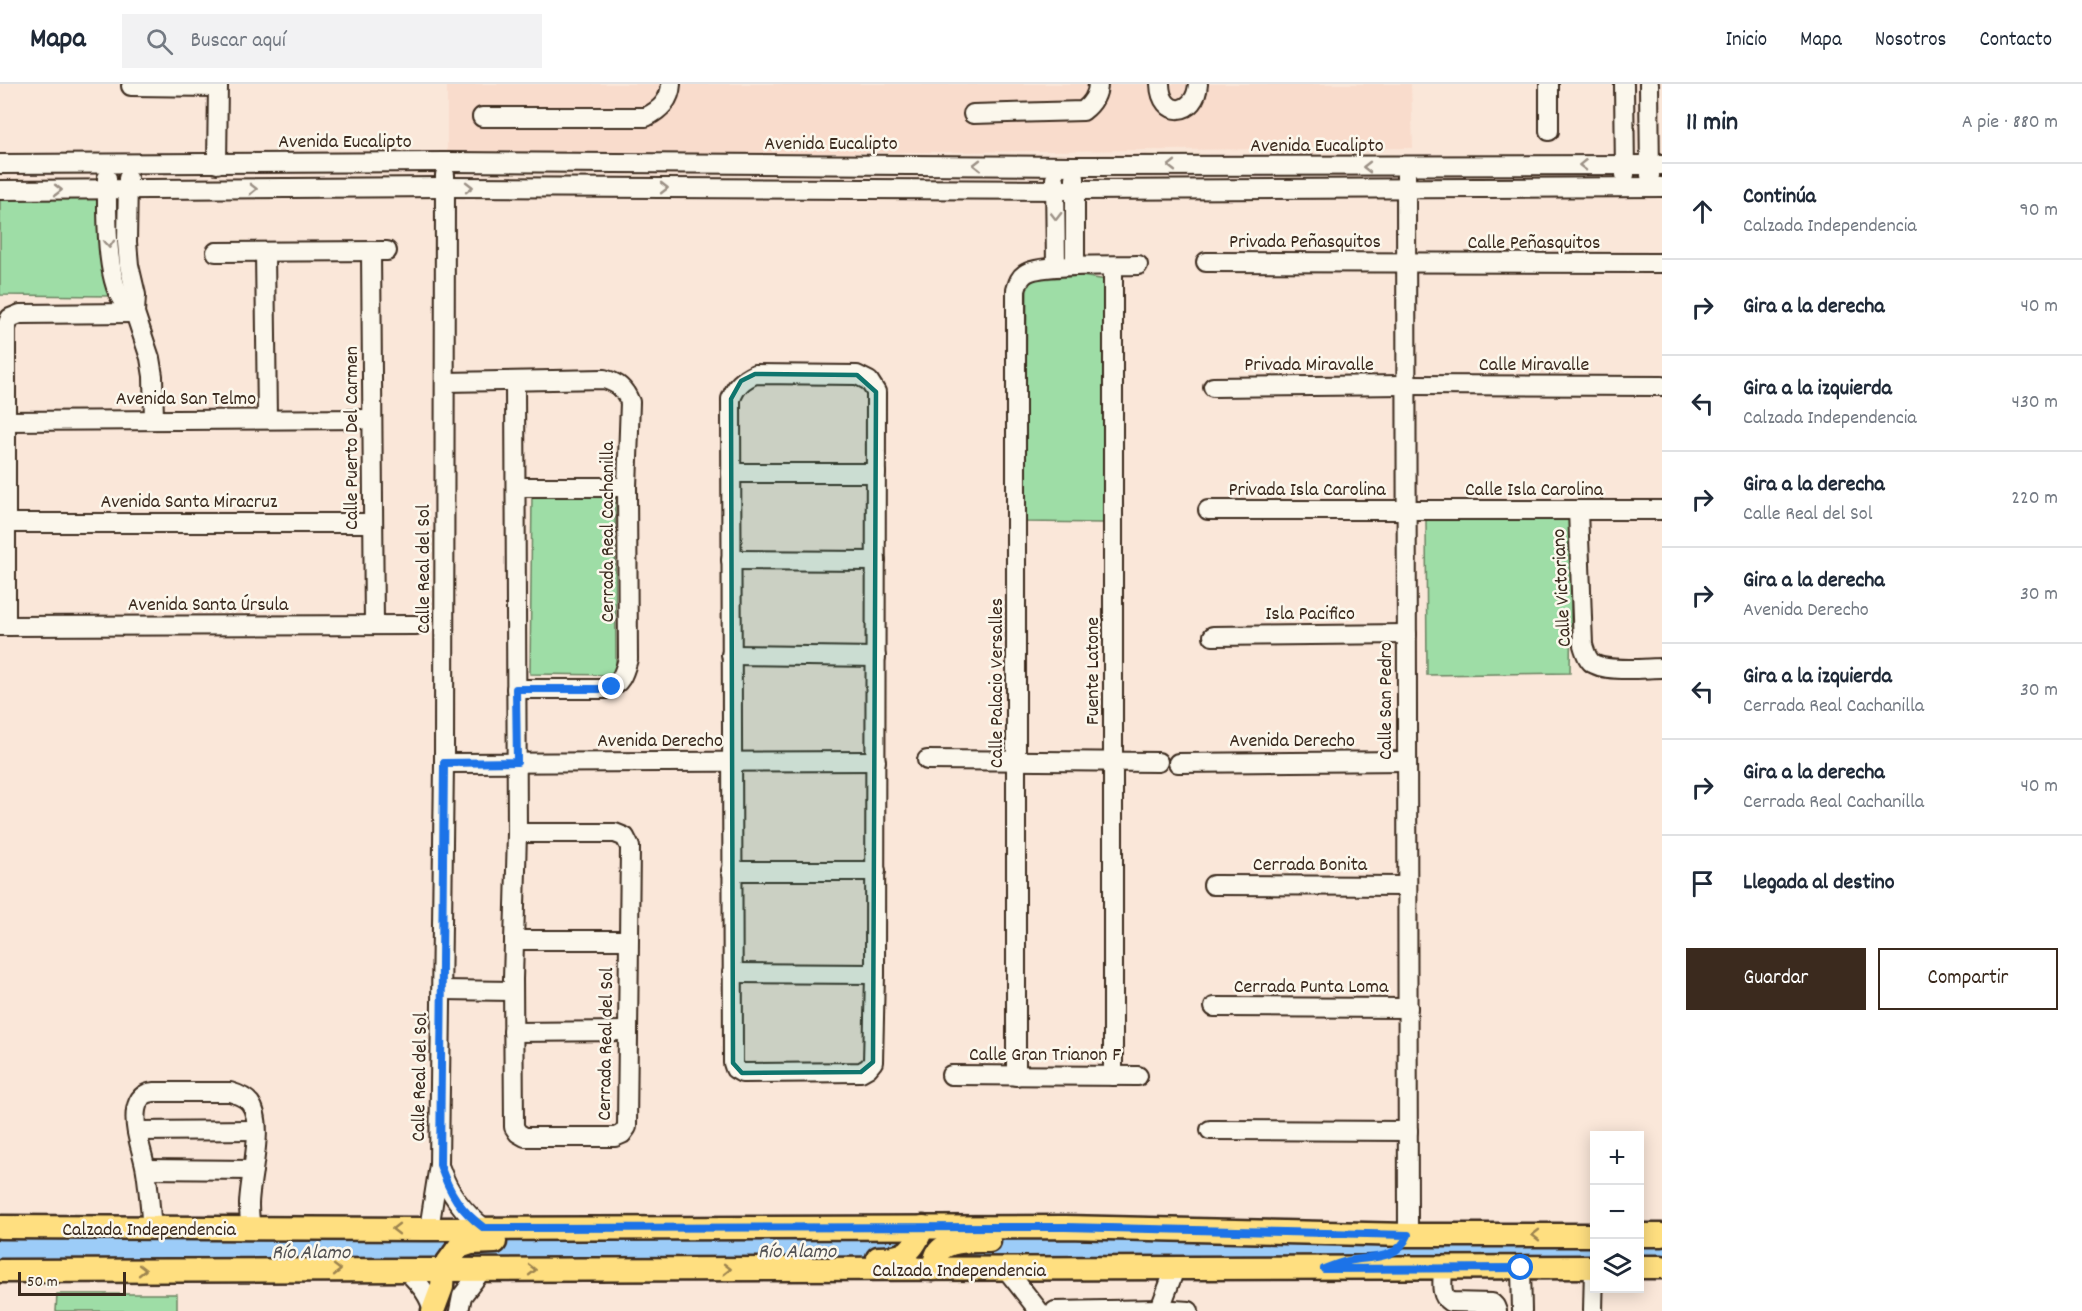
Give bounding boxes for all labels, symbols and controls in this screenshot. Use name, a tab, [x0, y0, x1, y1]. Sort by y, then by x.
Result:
search box	[122, 14, 542, 68]
text: Mapa	[30, 21, 86, 61]
icon: search	[143, 25, 176, 58]
text: Buscar aquí	[191, 26, 286, 57]
text: Inicio	[1725, 26, 1767, 56]
text: Mapa	[1800, 26, 1842, 56]
text: Nosotros	[1875, 26, 1946, 56]
text: Contacto	[1979, 26, 2052, 56]
text: 11 min	[1686, 105, 1738, 142]
text: A pie · 880 m	[1962, 109, 2058, 137]
street label: Avenida Eucalipto	[278, 129, 412, 157]
street label: Avenida Eucalipto	[764, 131, 898, 159]
street label: Avenida Eucalipto	[1250, 133, 1384, 161]
one-way arrow	[972, 159, 981, 171]
one-way arrow	[1578, 159, 1587, 171]
one-way arrow	[1167, 160, 1176, 172]
one-way arrow	[1362, 161, 1371, 173]
one-way arrow	[465, 181, 474, 193]
one-way arrow	[660, 182, 669, 194]
text: Continúa	[1743, 182, 1816, 213]
one-way arrow	[249, 183, 258, 195]
one-way arrow	[54, 184, 63, 196]
icon: ahead	[1686, 195, 1719, 228]
text: 90 m	[2020, 197, 2058, 225]
one-way arrow	[1050, 212, 1062, 221]
text: Calzada Independencia	[1743, 213, 1917, 241]
street label: Privada Peñasquitos	[1229, 229, 1381, 257]
street label: Calle Peñasquitos	[1468, 230, 1600, 258]
one-way arrow	[102, 239, 115, 248]
icon: right	[1686, 291, 1719, 324]
text: Gira a la derecha	[1743, 292, 1885, 323]
text: 40 m	[2020, 293, 2058, 321]
street label: Calle Puerto Del Carmen	[339, 346, 367, 530]
street label: Privada Miravalle	[1244, 352, 1374, 380]
street label: Calle Miravalle	[1479, 352, 1589, 380]
text: Gira a la izquierda	[1743, 374, 1892, 405]
street label: Avenida San Telmo	[116, 386, 256, 414]
icon: left	[1686, 387, 1719, 420]
text: 430 m	[2012, 389, 2058, 417]
text: Calzada Independencia	[1743, 405, 1917, 433]
street label: Cerrada Real Cachanilla	[595, 441, 623, 623]
text: Gira a la derecha	[1743, 470, 1885, 501]
street label: Privada Isla Carolina	[1228, 477, 1386, 505]
street label: Calle Isla Carolina	[1465, 477, 1604, 505]
icon: right	[1686, 483, 1719, 516]
text: 220 m	[2011, 485, 2058, 513]
street label: Avenida Santa Miracruz	[101, 489, 278, 517]
text: Calle Real del Sol	[1743, 501, 1872, 529]
street label: Calle Real del Sol	[411, 504, 439, 634]
street label: Calle Victoriano	[1546, 528, 1580, 648]
text: Gira a la derecha	[1743, 566, 1885, 597]
icon: right	[1686, 579, 1719, 612]
text: 30 m	[2020, 581, 2058, 609]
street label: Avenida Santa Úrsula	[128, 592, 289, 620]
text: Avenida Derecho	[1743, 597, 1869, 625]
street label: Calle Palacio Versalles	[984, 598, 1012, 768]
street label: Isla Pacifico	[1265, 601, 1355, 629]
street label: Fuente Latone	[1080, 617, 1108, 725]
street label: Calle San Pedro	[1373, 642, 1401, 760]
text: Gira a la izquierda	[1743, 662, 1892, 693]
route end	[598, 673, 624, 699]
icon: left	[1686, 675, 1719, 708]
text: 30 m	[2020, 677, 2058, 705]
text: Cerrada Real Cachanilla	[1743, 693, 1924, 721]
street label: Avenida Derecho	[597, 728, 723, 756]
street label: Avenida Derecho	[1229, 728, 1355, 756]
text: Gira a la derecha	[1743, 758, 1885, 789]
icon: right	[1686, 771, 1719, 804]
text: 40 m	[2020, 773, 2058, 801]
text: Cerrada Real Cachanilla	[1743, 789, 1924, 817]
street label: Cerrada Bonita	[1253, 852, 1368, 880]
icon: arrive	[1686, 867, 1719, 900]
text: Llegada al destino	[1743, 868, 1895, 899]
button: Guardar	[1686, 948, 1866, 1010]
button: Compartir	[1878, 948, 2058, 1010]
street label: Cerrada Real del Sol	[592, 967, 622, 1121]
street label: Cerrada Punta Loma	[1234, 974, 1389, 1002]
street label: Calle Real del Sol	[406, 1012, 436, 1142]
street label: Calle Gran Trianon F	[969, 1042, 1121, 1070]
map controls	[1590, 1131, 1644, 1293]
button: +	[1590, 1131, 1644, 1185]
button: −	[1590, 1185, 1644, 1239]
street label: Calzada Independencia	[62, 1217, 236, 1245]
one-way arrow	[392, 1223, 401, 1235]
one-way arrow	[1532, 1229, 1541, 1241]
water label: Río Alamo	[758, 1238, 838, 1268]
water label: Río Alamo	[272, 1239, 352, 1269]
button: layers	[1590, 1239, 1644, 1293]
route start	[1507, 1254, 1533, 1280]
street label: Calzada Independencia	[872, 1258, 1046, 1286]
one-way arrow	[723, 1263, 732, 1275]
one-way arrow	[138, 1264, 147, 1276]
one-way arrow	[333, 1264, 342, 1276]
one-way arrow	[528, 1264, 537, 1276]
scale bar	[18, 1269, 126, 1296]
text: 50 m	[27, 1271, 58, 1294]

